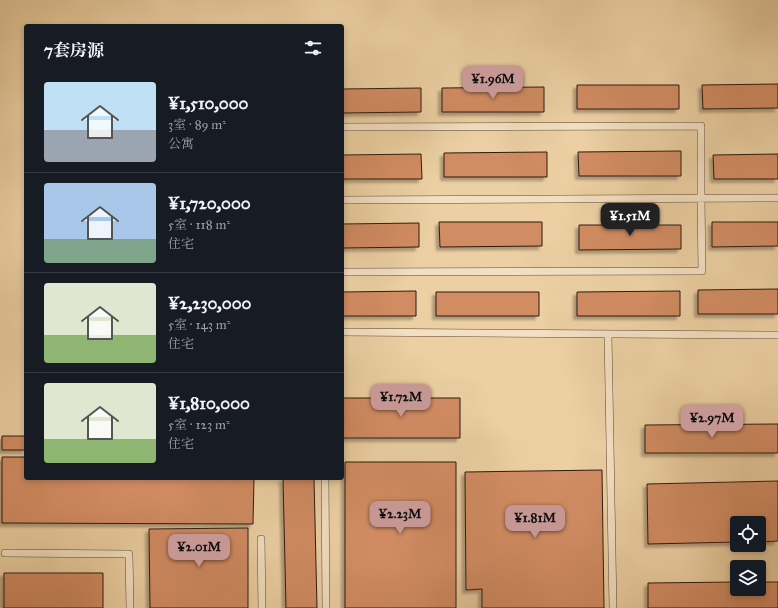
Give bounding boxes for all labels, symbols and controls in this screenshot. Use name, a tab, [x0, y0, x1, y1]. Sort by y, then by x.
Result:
icon: filters	[302, 37, 324, 59]
text: 7套房源	[44, 40, 104, 61]
pin: ¥1.96M	[460, 66, 526, 100]
text: ¥1.96M	[471, 71, 515, 87]
text: ¥1,510,000	[168, 93, 249, 114]
icon: home	[76, 98, 124, 146]
text: 3室 · 89 m²	[168, 117, 226, 133]
text: 公寓	[168, 136, 194, 152]
text: ¥1,720,000	[168, 193, 251, 214]
icon: home	[76, 199, 124, 247]
pin: ¥1.51M	[597, 203, 663, 237]
text: ¥1.51M	[610, 208, 650, 224]
text: 5室 · 118 m²	[168, 217, 230, 233]
text: 住宅	[168, 236, 194, 252]
text: ¥2,230,000	[168, 293, 251, 314]
icon: home	[76, 299, 124, 347]
text: 5室 · 143 m²	[168, 317, 231, 333]
text: 住宅	[168, 336, 194, 352]
pin: ¥1.72M	[368, 384, 434, 418]
text: ¥1.72M	[380, 389, 422, 405]
text: ¥1,810,000	[168, 393, 250, 414]
icon: home	[76, 399, 124, 447]
pin: ¥2.97M	[679, 405, 745, 439]
text: ¥2.97M	[689, 410, 735, 426]
text: 5室 · 123 m²	[168, 417, 230, 433]
text: 住宅	[168, 436, 194, 452]
pin: ¥2.23M	[367, 501, 433, 535]
pin: ¥1.81M	[502, 505, 568, 539]
text: ¥2.23M	[379, 506, 421, 522]
text: ¥1.81M	[514, 510, 556, 526]
map controls	[730, 516, 766, 596]
button: locate	[730, 516, 766, 552]
pin: ¥2.01M	[166, 534, 232, 568]
text: ¥2.01M	[177, 539, 221, 555]
button: layers	[730, 560, 766, 596]

